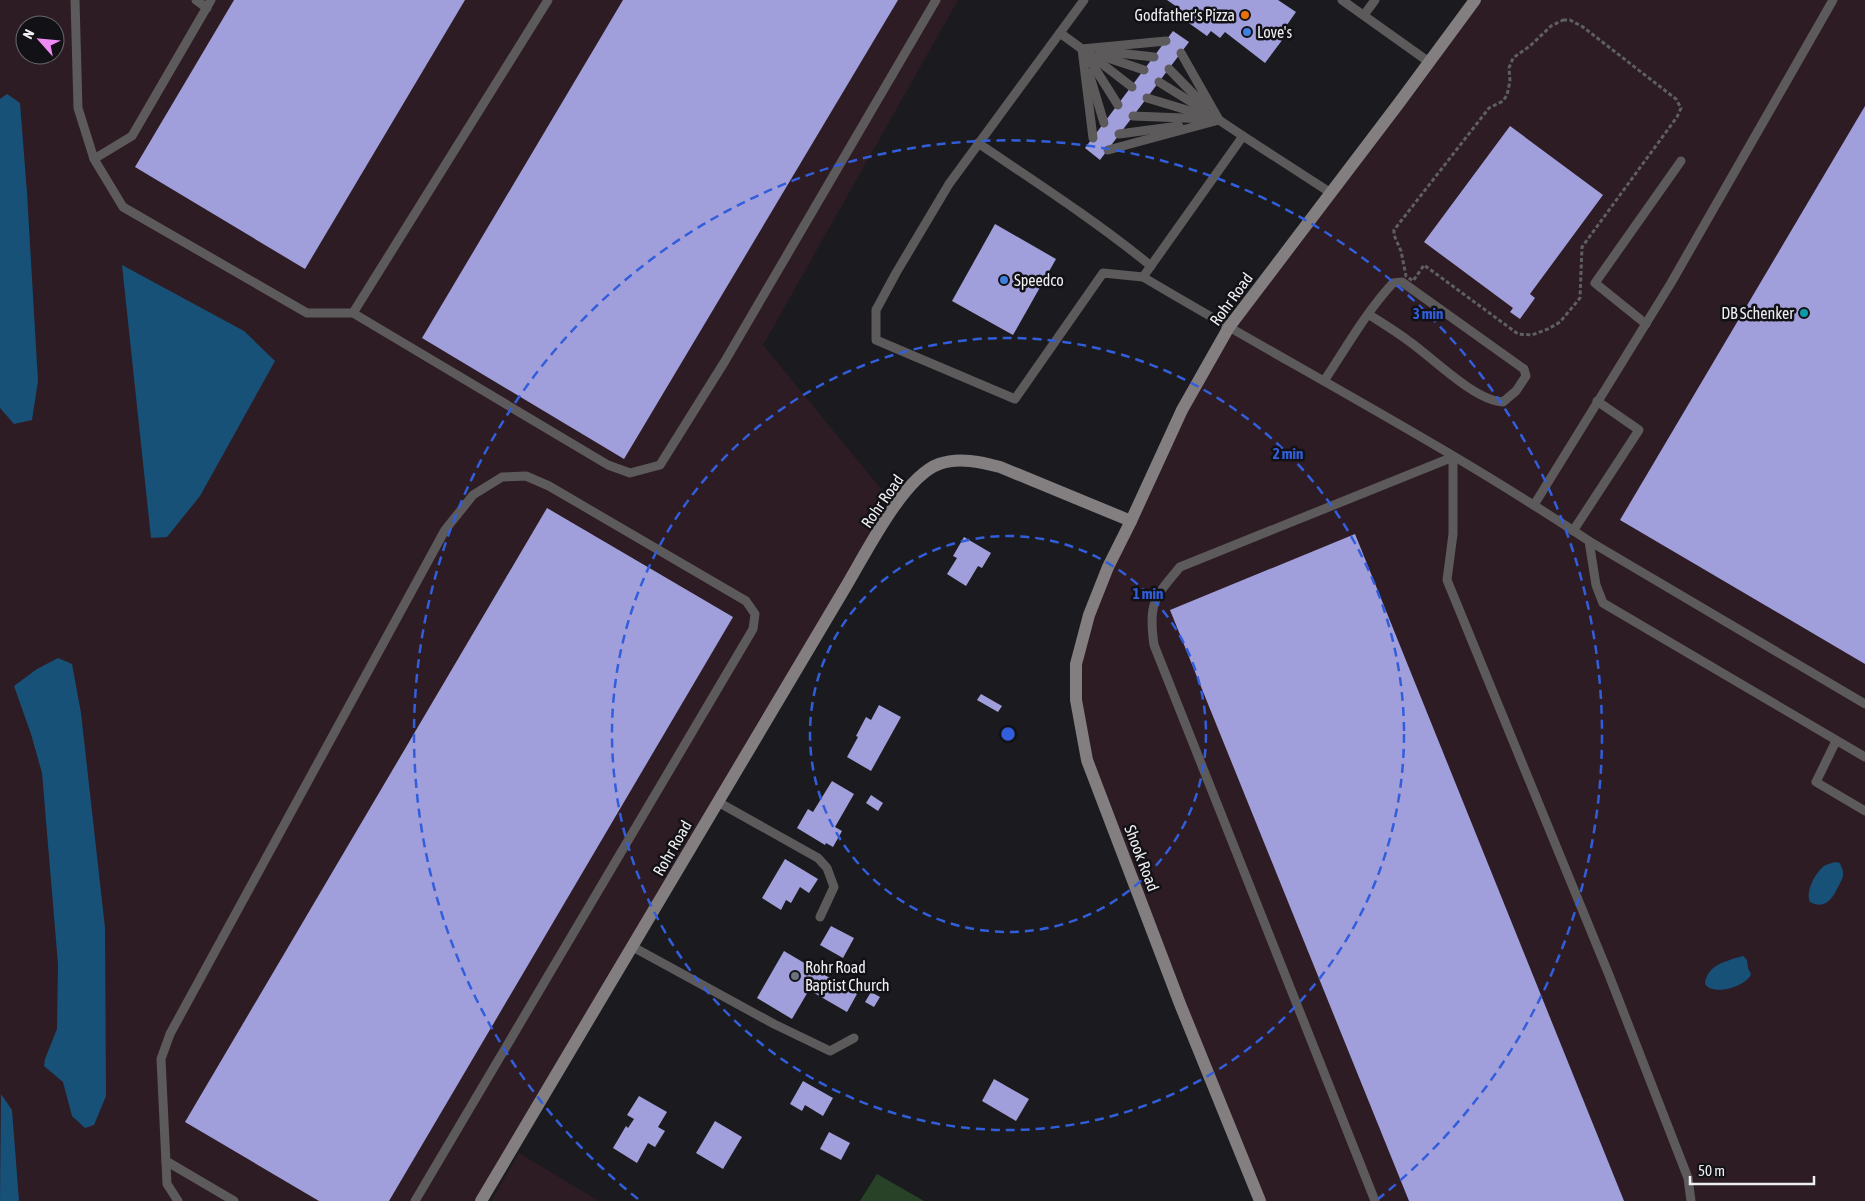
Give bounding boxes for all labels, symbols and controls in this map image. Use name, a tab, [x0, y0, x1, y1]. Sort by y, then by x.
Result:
place label: Godfather's Pizza	[1135, 6, 1235, 24]
marker: Godfather's Pizza	[1239, 9, 1251, 21]
north arrow	[15, 15, 65, 65]
place label: Love's	[1257, 23, 1292, 41]
marker: Love's	[1241, 26, 1253, 38]
text: N	[19, 27, 37, 41]
street label: Rohr Road	[1206, 269, 1256, 329]
place label: Speedco	[1014, 271, 1064, 290]
marker: Speedco	[998, 274, 1010, 286]
place label: DB Schenker	[1721, 304, 1794, 322]
text: 3 min	[1413, 305, 1443, 322]
marker: DB Schenker	[1798, 307, 1810, 319]
text: 2 min	[1273, 445, 1303, 462]
street label: Rohr Road	[857, 471, 907, 531]
text: 1 min	[1133, 585, 1163, 602]
centre of rings	[999, 725, 1017, 743]
street label: Rohr Road	[649, 817, 695, 879]
street label: Shook Road	[1121, 822, 1163, 894]
place label: Rohr Road Baptist Church	[805, 958, 889, 995]
marker: Rohr Road Baptist Church	[789, 970, 801, 982]
scale bar	[1690, 1154, 1814, 1186]
text: 50 m	[1698, 1162, 1725, 1179]

